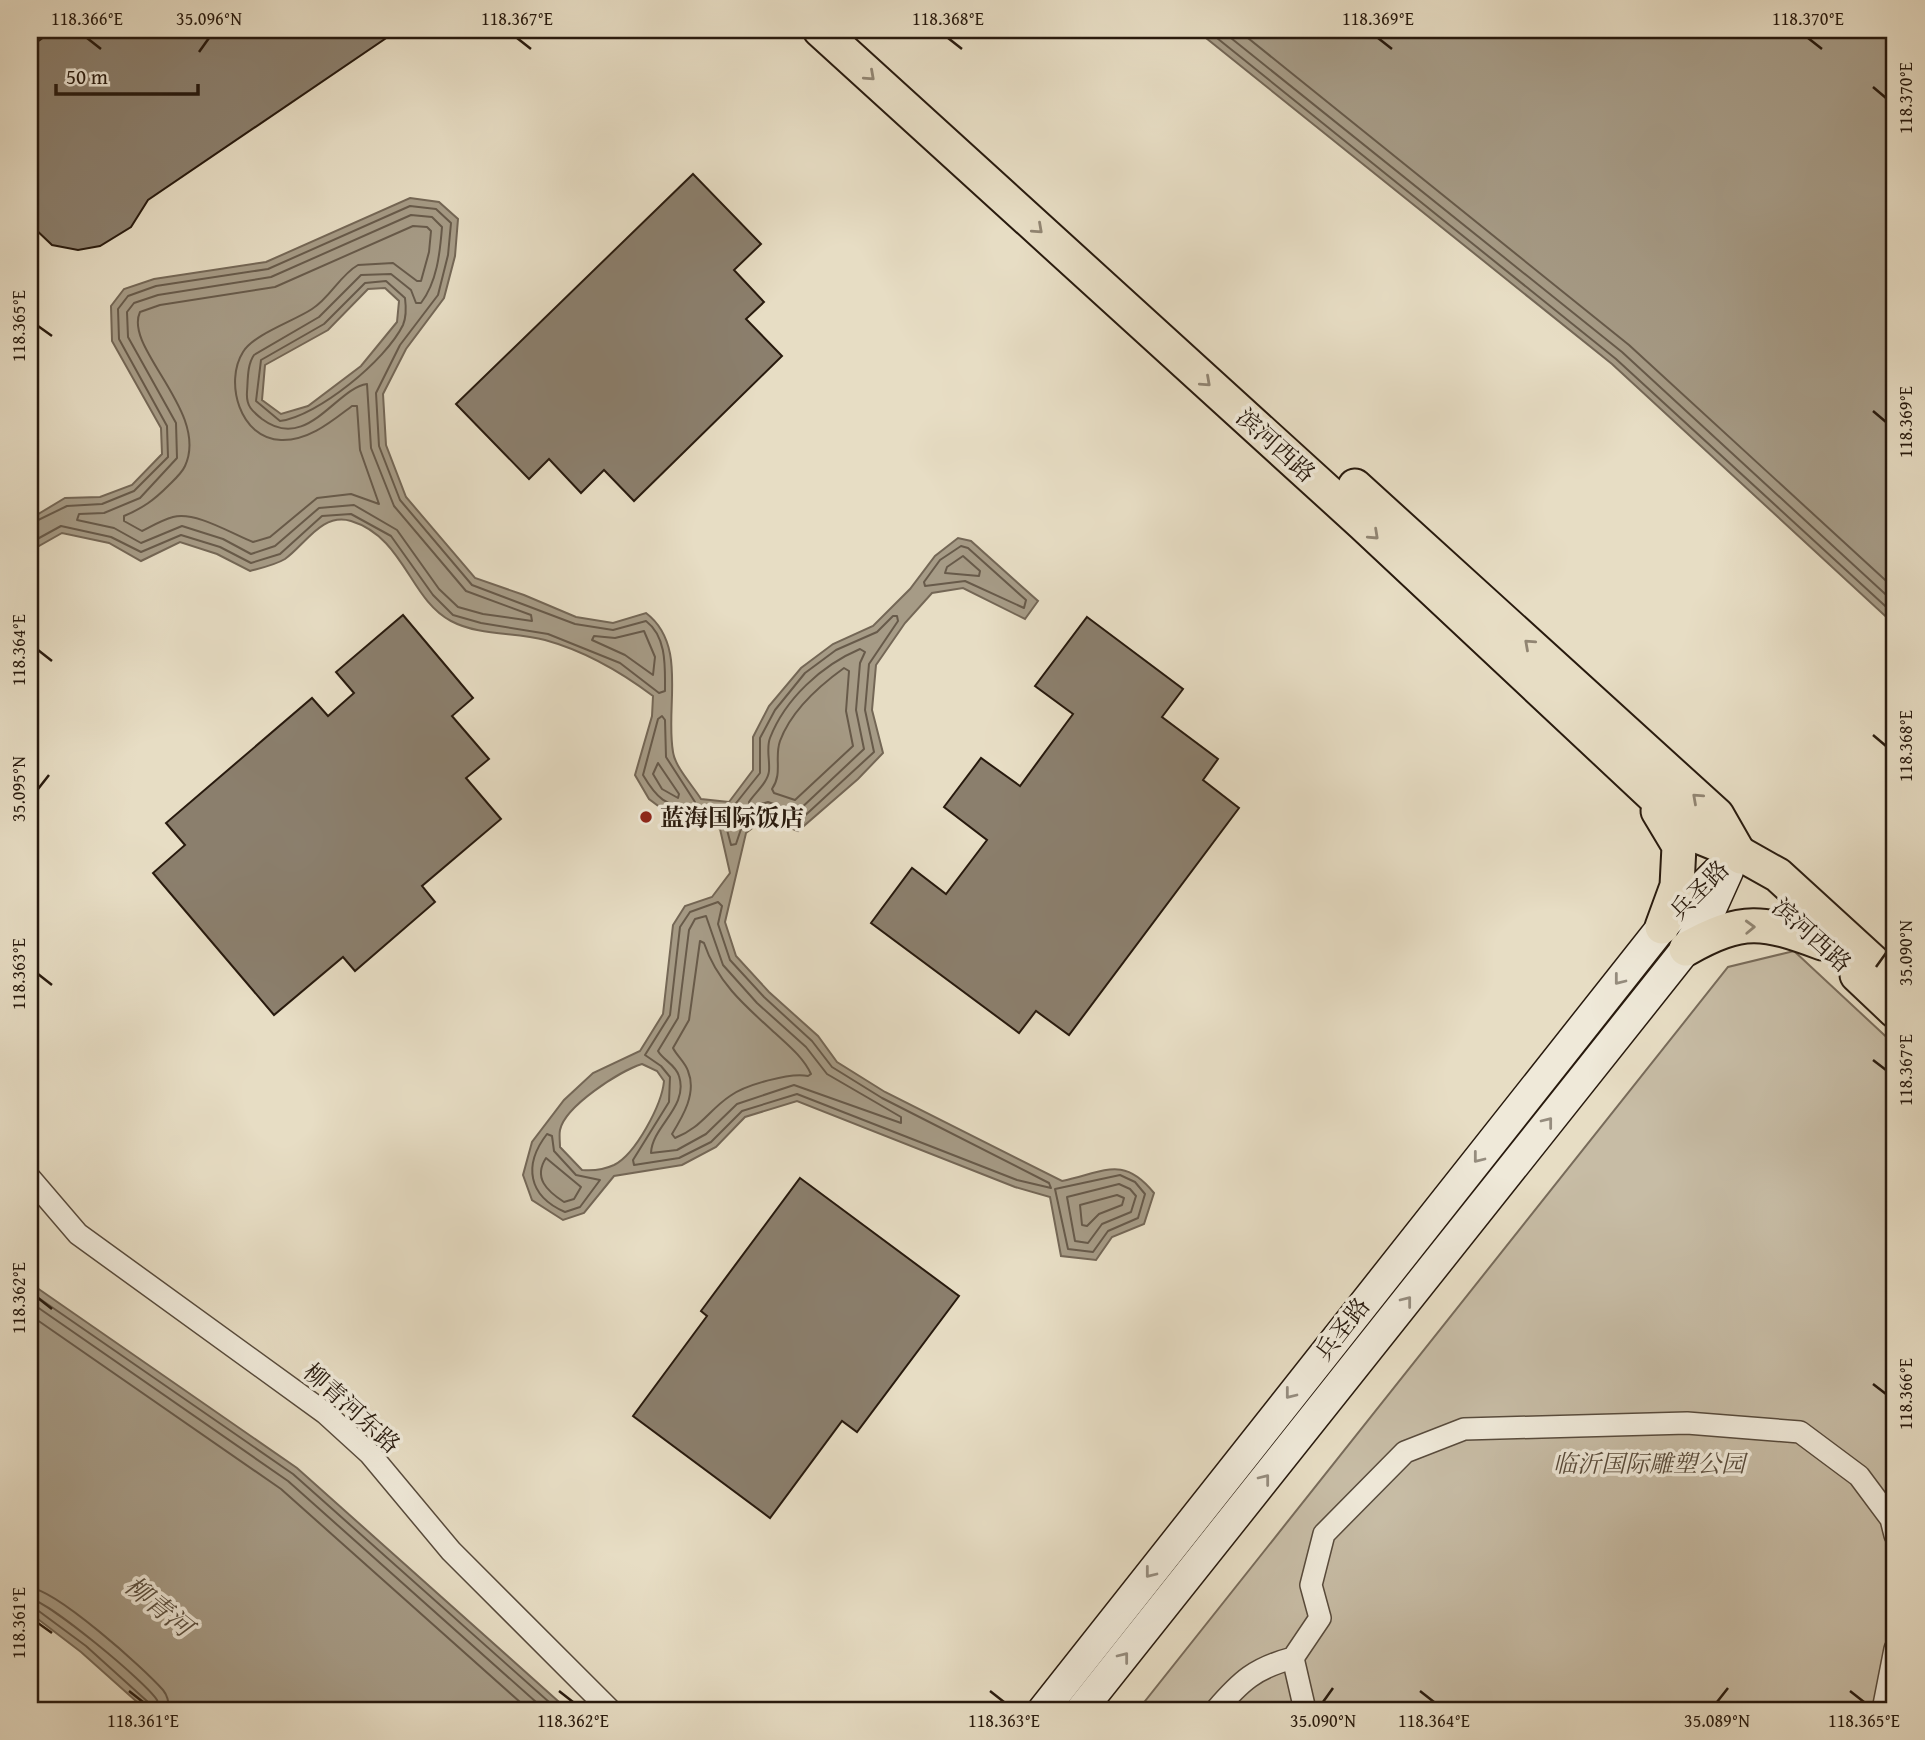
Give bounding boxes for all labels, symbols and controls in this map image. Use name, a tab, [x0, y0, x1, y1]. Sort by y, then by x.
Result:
text: 118.366°E	[51, 5, 123, 32]
text: 35.096°N	[176, 5, 242, 32]
text: 118.367°E	[481, 5, 553, 32]
text: 118.368°E	[912, 5, 984, 32]
text: 118.369°E	[1342, 5, 1414, 32]
text: 118.370°E	[1772, 5, 1844, 32]
scale bar	[56, 52, 198, 96]
text: 50 m	[66, 61, 108, 92]
text: 118.370°E	[1892, 62, 1919, 134]
one-way arrow	[862, 67, 875, 80]
one-way arrow	[1030, 221, 1043, 233]
text: 118.365°E	[5, 290, 32, 362]
one-way arrow	[1198, 374, 1211, 386]
text: 118.369°E	[1892, 386, 1919, 458]
street label: 滨河西路	[1229, 400, 1323, 490]
one-way arrow	[1366, 527, 1379, 540]
text: 118.364°E	[5, 614, 32, 686]
one-way arrow	[1524, 640, 1537, 653]
text: 118.368°E	[1892, 710, 1919, 782]
text: 35.095°N	[5, 756, 32, 822]
one-way arrow	[1692, 793, 1705, 806]
place label: 蓝海国际饭店	[660, 800, 804, 835]
marker: 蓝海国际饭店	[638, 809, 654, 825]
street label: 兵圣路	[1661, 852, 1737, 928]
street label: 滨河西路	[1765, 890, 1859, 980]
one-way arrow	[1744, 919, 1755, 934]
text: 35.090°N	[1892, 920, 1919, 986]
text: 118.363°E	[5, 938, 32, 1010]
one-way arrow	[1615, 973, 1628, 985]
text: 118.367°E	[1892, 1034, 1919, 1106]
one-way arrow	[1540, 1118, 1553, 1130]
one-way arrow	[1473, 1151, 1486, 1163]
text: 118.362°E	[5, 1262, 32, 1334]
street label: 兵圣路	[1306, 1290, 1378, 1368]
one-way arrow	[1399, 1296, 1411, 1309]
street label: 柳青河东路	[296, 1355, 408, 1461]
text: 118.366°E	[1892, 1358, 1919, 1430]
one-way arrow	[1286, 1386, 1299, 1399]
park label: 临沂国际雕塑公园	[1553, 1446, 1749, 1481]
one-way arrow	[1257, 1474, 1270, 1486]
one-way arrow	[1146, 1565, 1159, 1578]
water label: 柳青河	[116, 1566, 205, 1648]
text: 118.361°E	[5, 1587, 32, 1659]
one-way arrow	[1116, 1652, 1128, 1665]
text: 118.361°E	[107, 1707, 179, 1734]
text: 118.362°E	[537, 1707, 609, 1734]
text: 118.363°E	[968, 1707, 1040, 1734]
text: 35.090°N	[1290, 1707, 1356, 1734]
text: 118.364°E	[1398, 1707, 1470, 1734]
text: 35.089°N	[1684, 1707, 1750, 1734]
text: 118.365°E	[1828, 1707, 1900, 1734]

